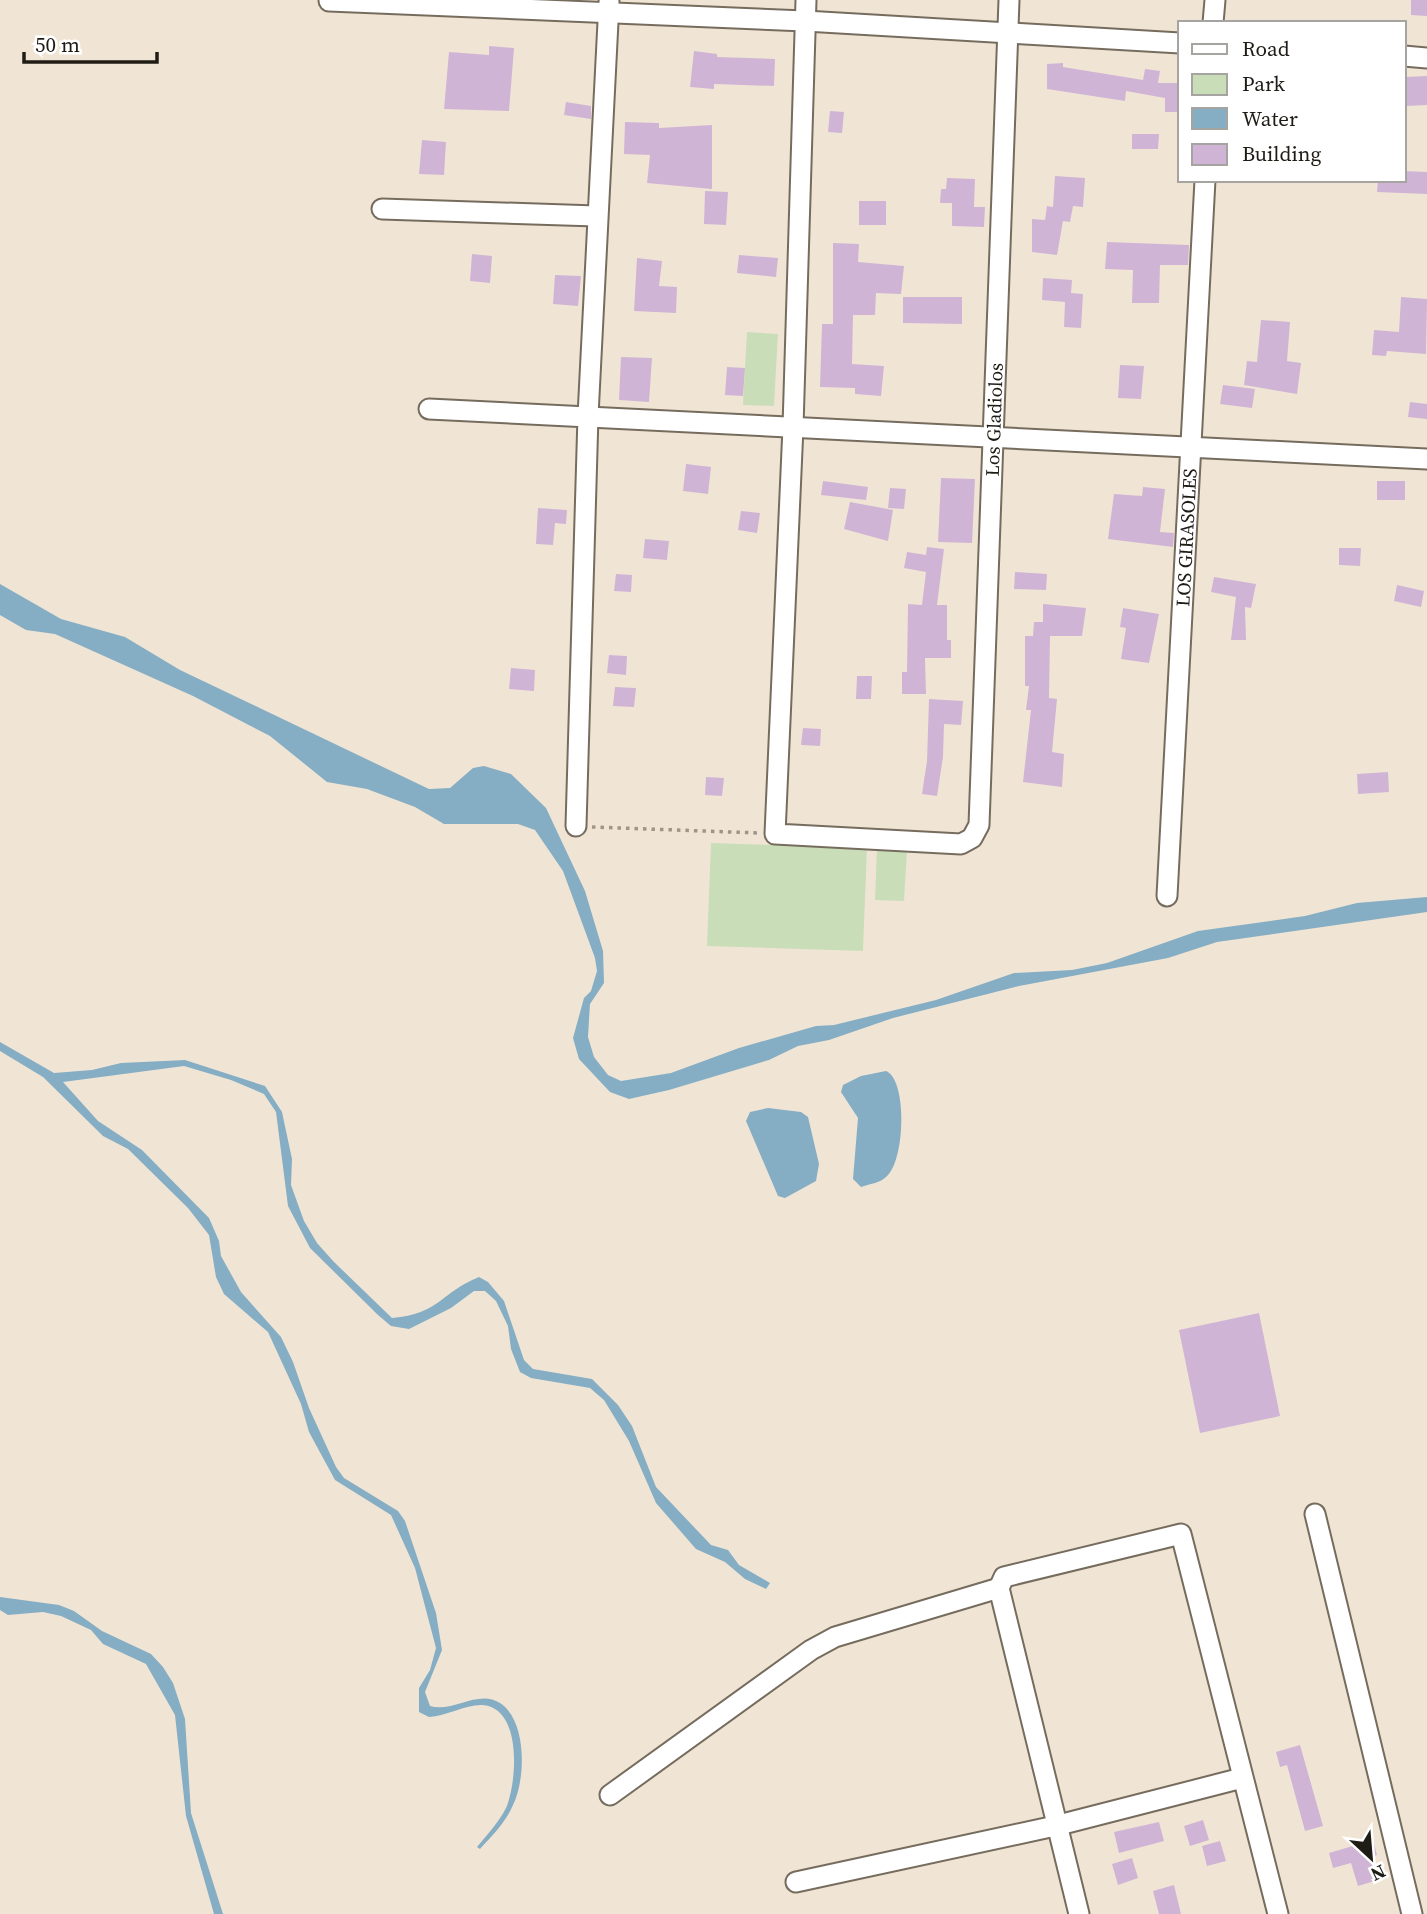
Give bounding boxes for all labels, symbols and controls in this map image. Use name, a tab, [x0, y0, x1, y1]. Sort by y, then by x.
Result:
scale bar	[24, 21, 158, 65]
legend	[1178, 21, 1406, 182]
text: 50 m	[35, 30, 80, 59]
text: Road	[1242, 34, 1290, 63]
text: Park	[1242, 69, 1286, 98]
text: Water	[1242, 104, 1298, 133]
text: Building	[1242, 139, 1321, 168]
street label: Los Gladiolos	[979, 362, 1009, 477]
street label: LOS GIRASOLES	[1169, 468, 1203, 607]
north arrow	[1336, 1823, 1406, 1893]
text: N	[1366, 1859, 1390, 1888]

